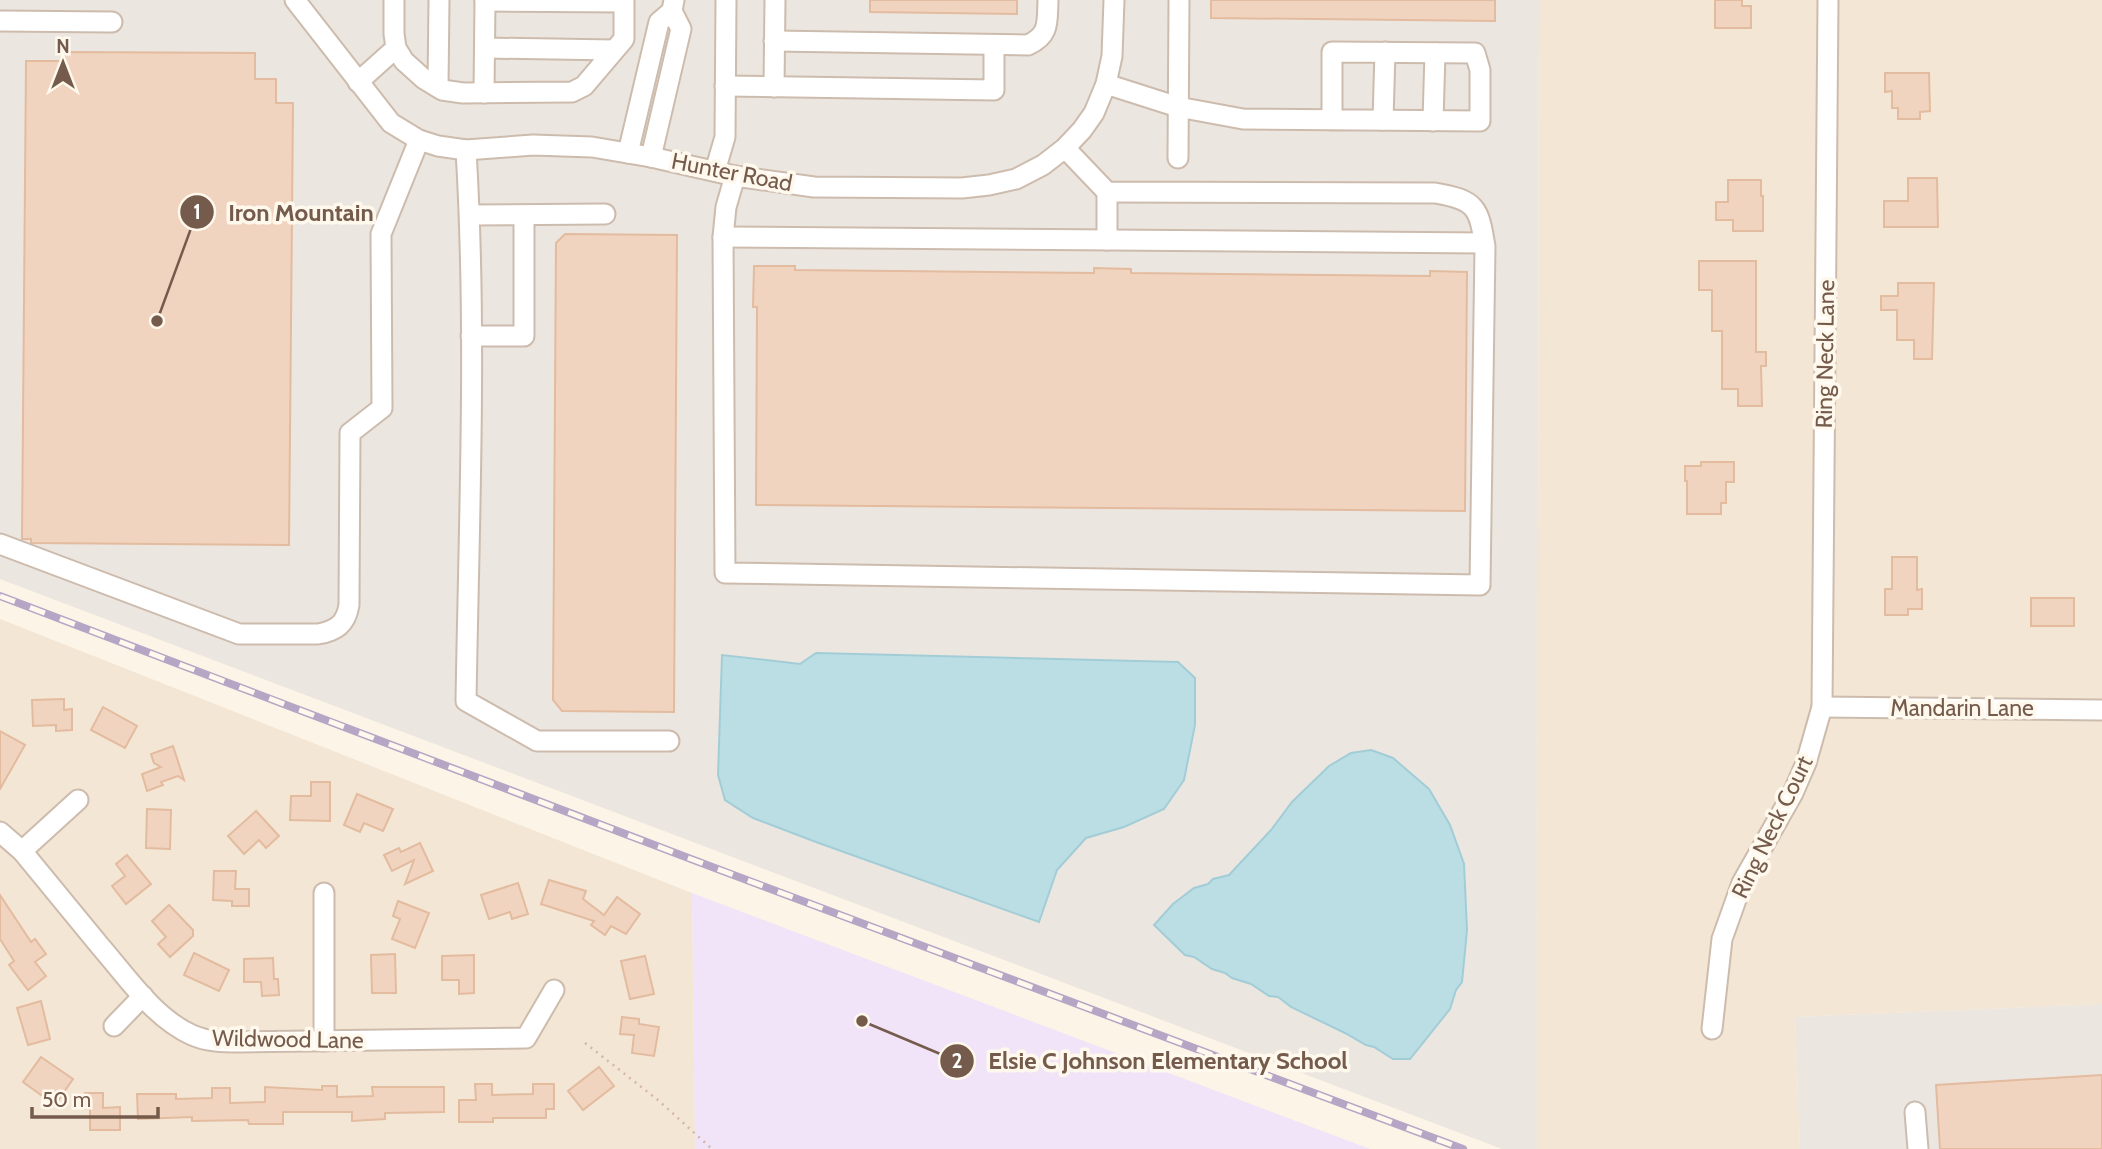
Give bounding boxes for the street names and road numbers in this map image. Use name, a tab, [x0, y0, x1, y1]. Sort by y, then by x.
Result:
street label: Hunter Road	[669, 147, 795, 197]
street label: Ring Neck Lane	[1810, 279, 1840, 429]
street label: Mandarin Lane	[1890, 694, 2034, 722]
street label: Ring Neck Court	[1725, 751, 1819, 903]
street label: Wildwood Lane	[212, 1024, 364, 1054]

